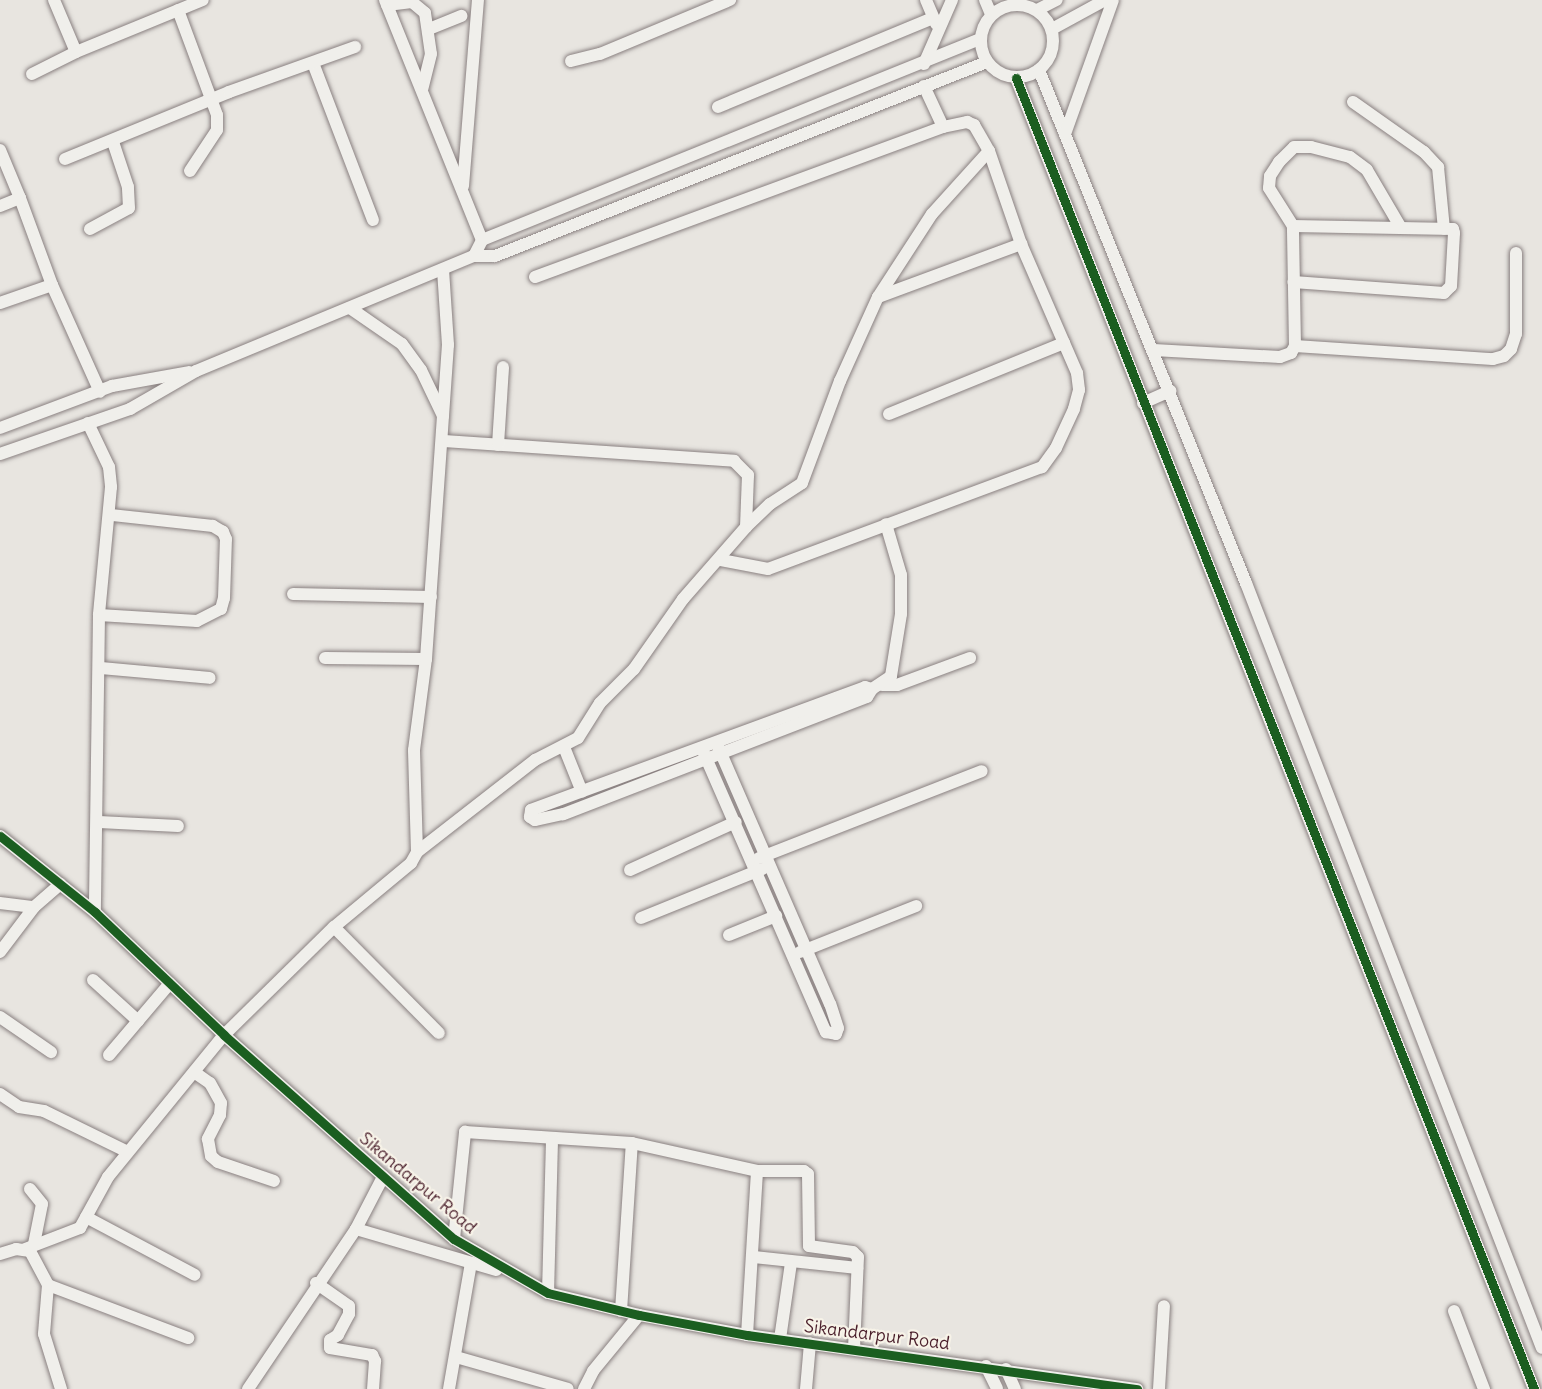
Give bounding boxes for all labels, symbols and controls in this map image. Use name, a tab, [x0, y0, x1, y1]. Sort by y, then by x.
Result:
street label: Sikandarpur Road	[355, 1128, 481, 1238]
street label: Sikandarpur Road	[803, 1315, 951, 1355]

